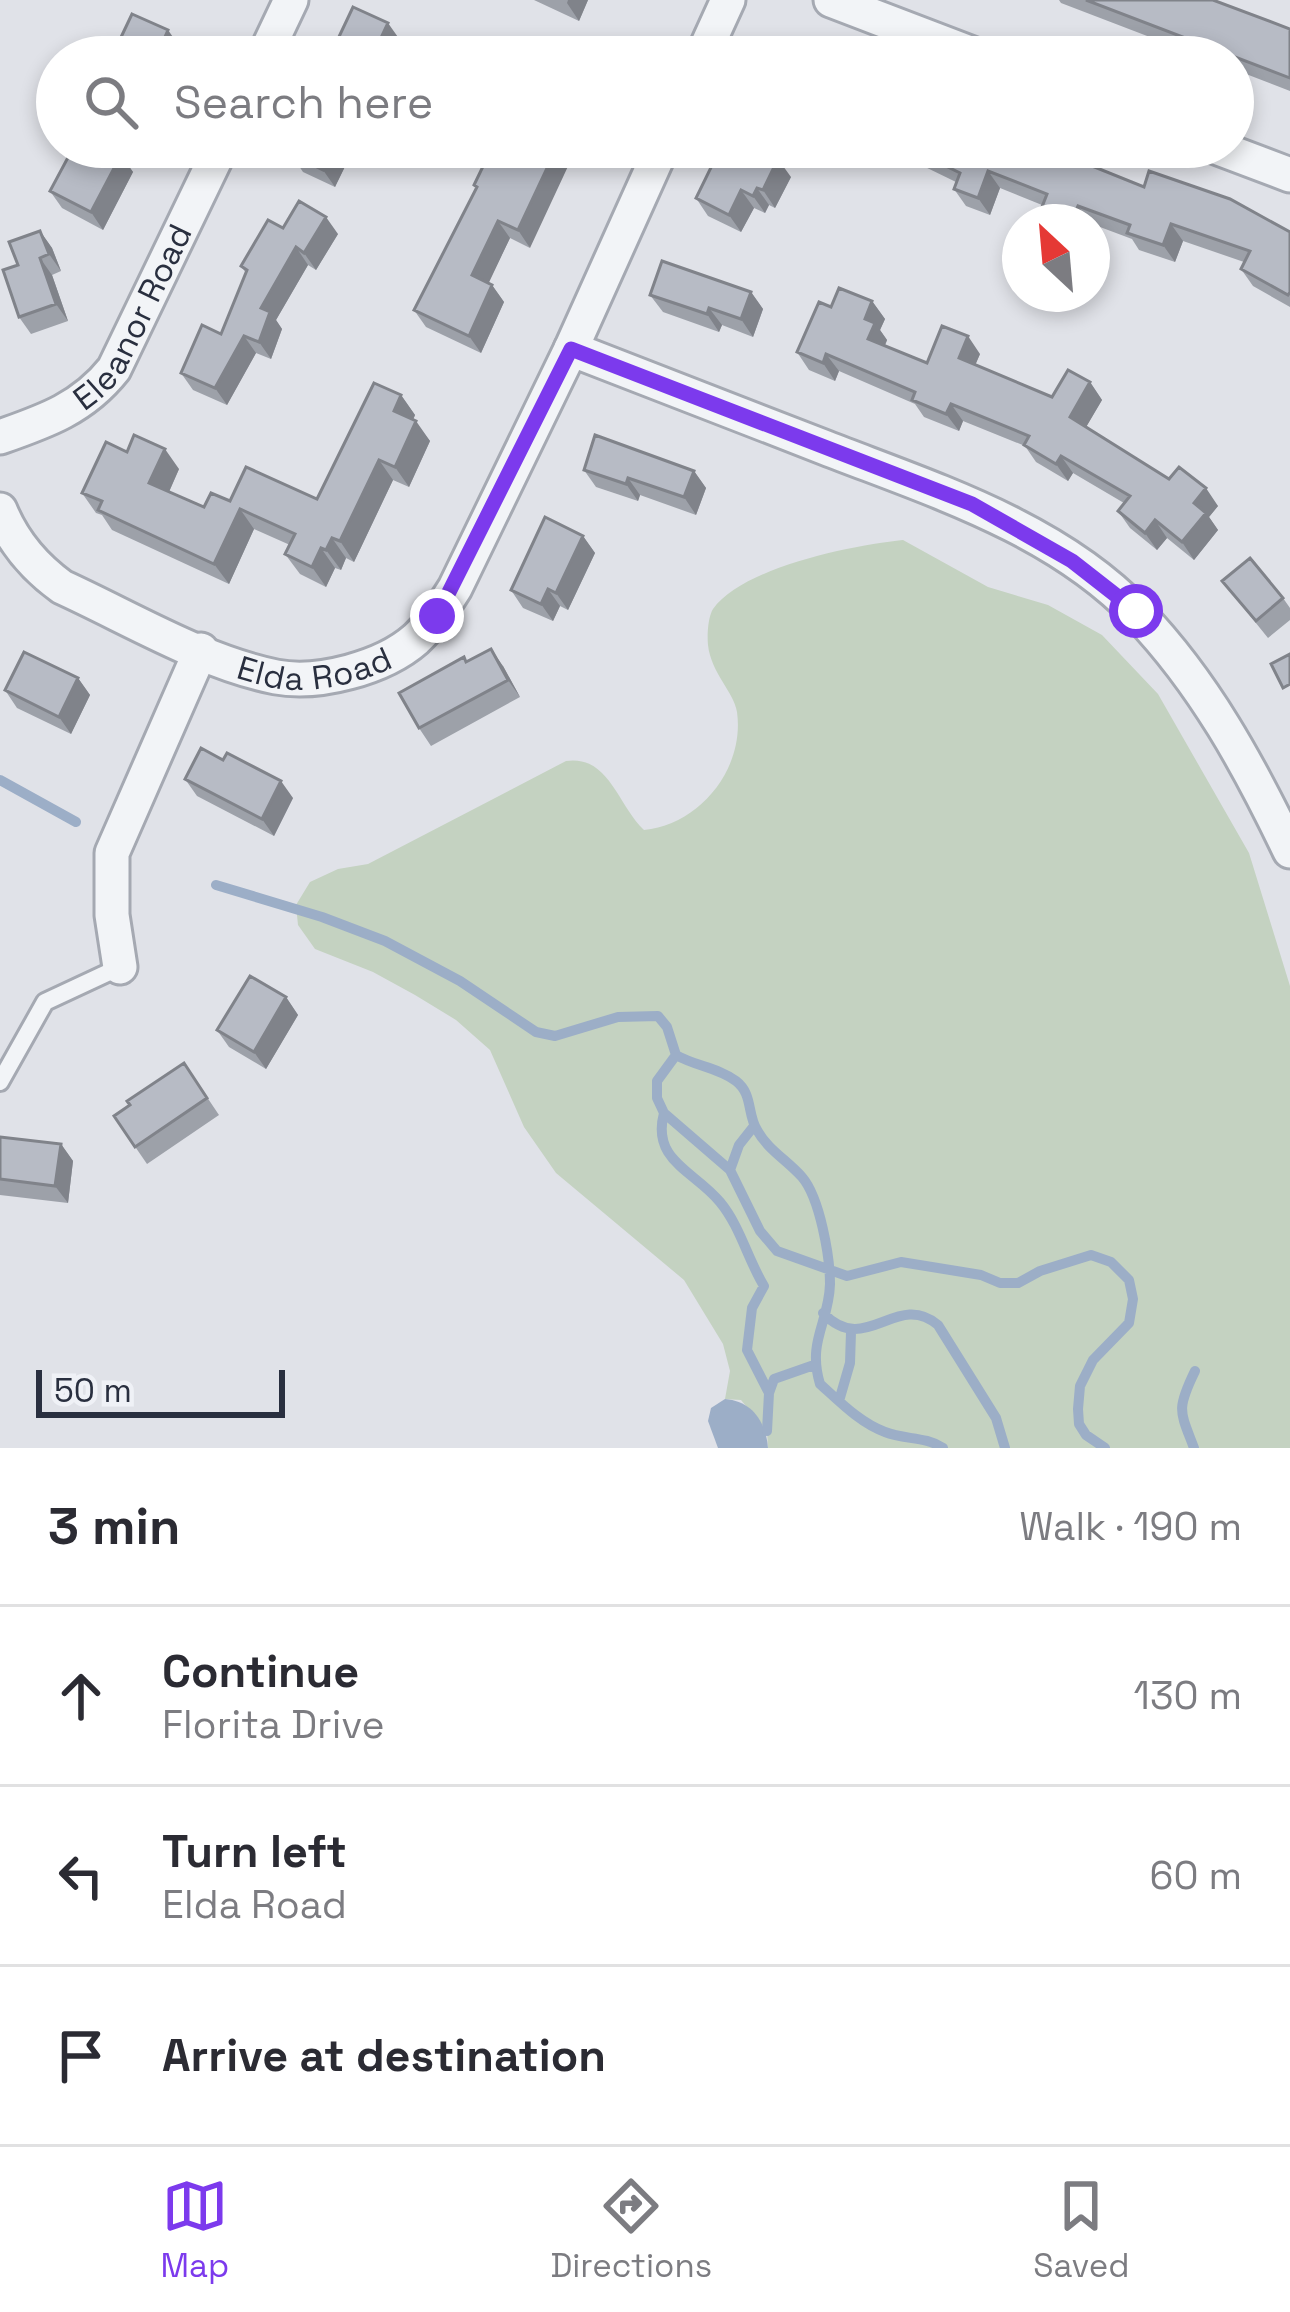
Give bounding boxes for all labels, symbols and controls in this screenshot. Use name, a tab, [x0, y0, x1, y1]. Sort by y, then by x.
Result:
search box	[36, 36, 1254, 168]
icon: search	[78, 69, 144, 135]
text: Search here	[174, 74, 433, 131]
north arrow	[1002, 204, 1110, 312]
street label: Eleanor Road	[65, 217, 202, 420]
route start	[1109, 584, 1163, 638]
route end	[410, 589, 464, 643]
street label: Elda Road	[232, 638, 398, 700]
scale bar	[36, 1364, 285, 1417]
text: 50 m	[54, 1370, 132, 1412]
text: 3 min	[48, 1494, 181, 1559]
text: Walk · 190 m	[1019, 1502, 1242, 1551]
text: Continue	[162, 1643, 359, 1700]
icon: ahead	[48, 1663, 114, 1729]
text: 130 m	[1134, 1671, 1242, 1720]
text: Florita Drive	[162, 1700, 385, 1749]
text: Turn left	[162, 1823, 347, 1880]
icon: left	[48, 1843, 114, 1909]
text: 60 m	[1150, 1851, 1242, 1900]
text: Elda Road	[162, 1880, 347, 1929]
icon: arrive	[48, 2023, 114, 2089]
text: Arrive at destination	[162, 2027, 606, 2084]
tab: Map	[161, 2173, 229, 2287]
tab: Directions	[550, 2173, 712, 2287]
tab: Saved	[1033, 2173, 1129, 2287]

